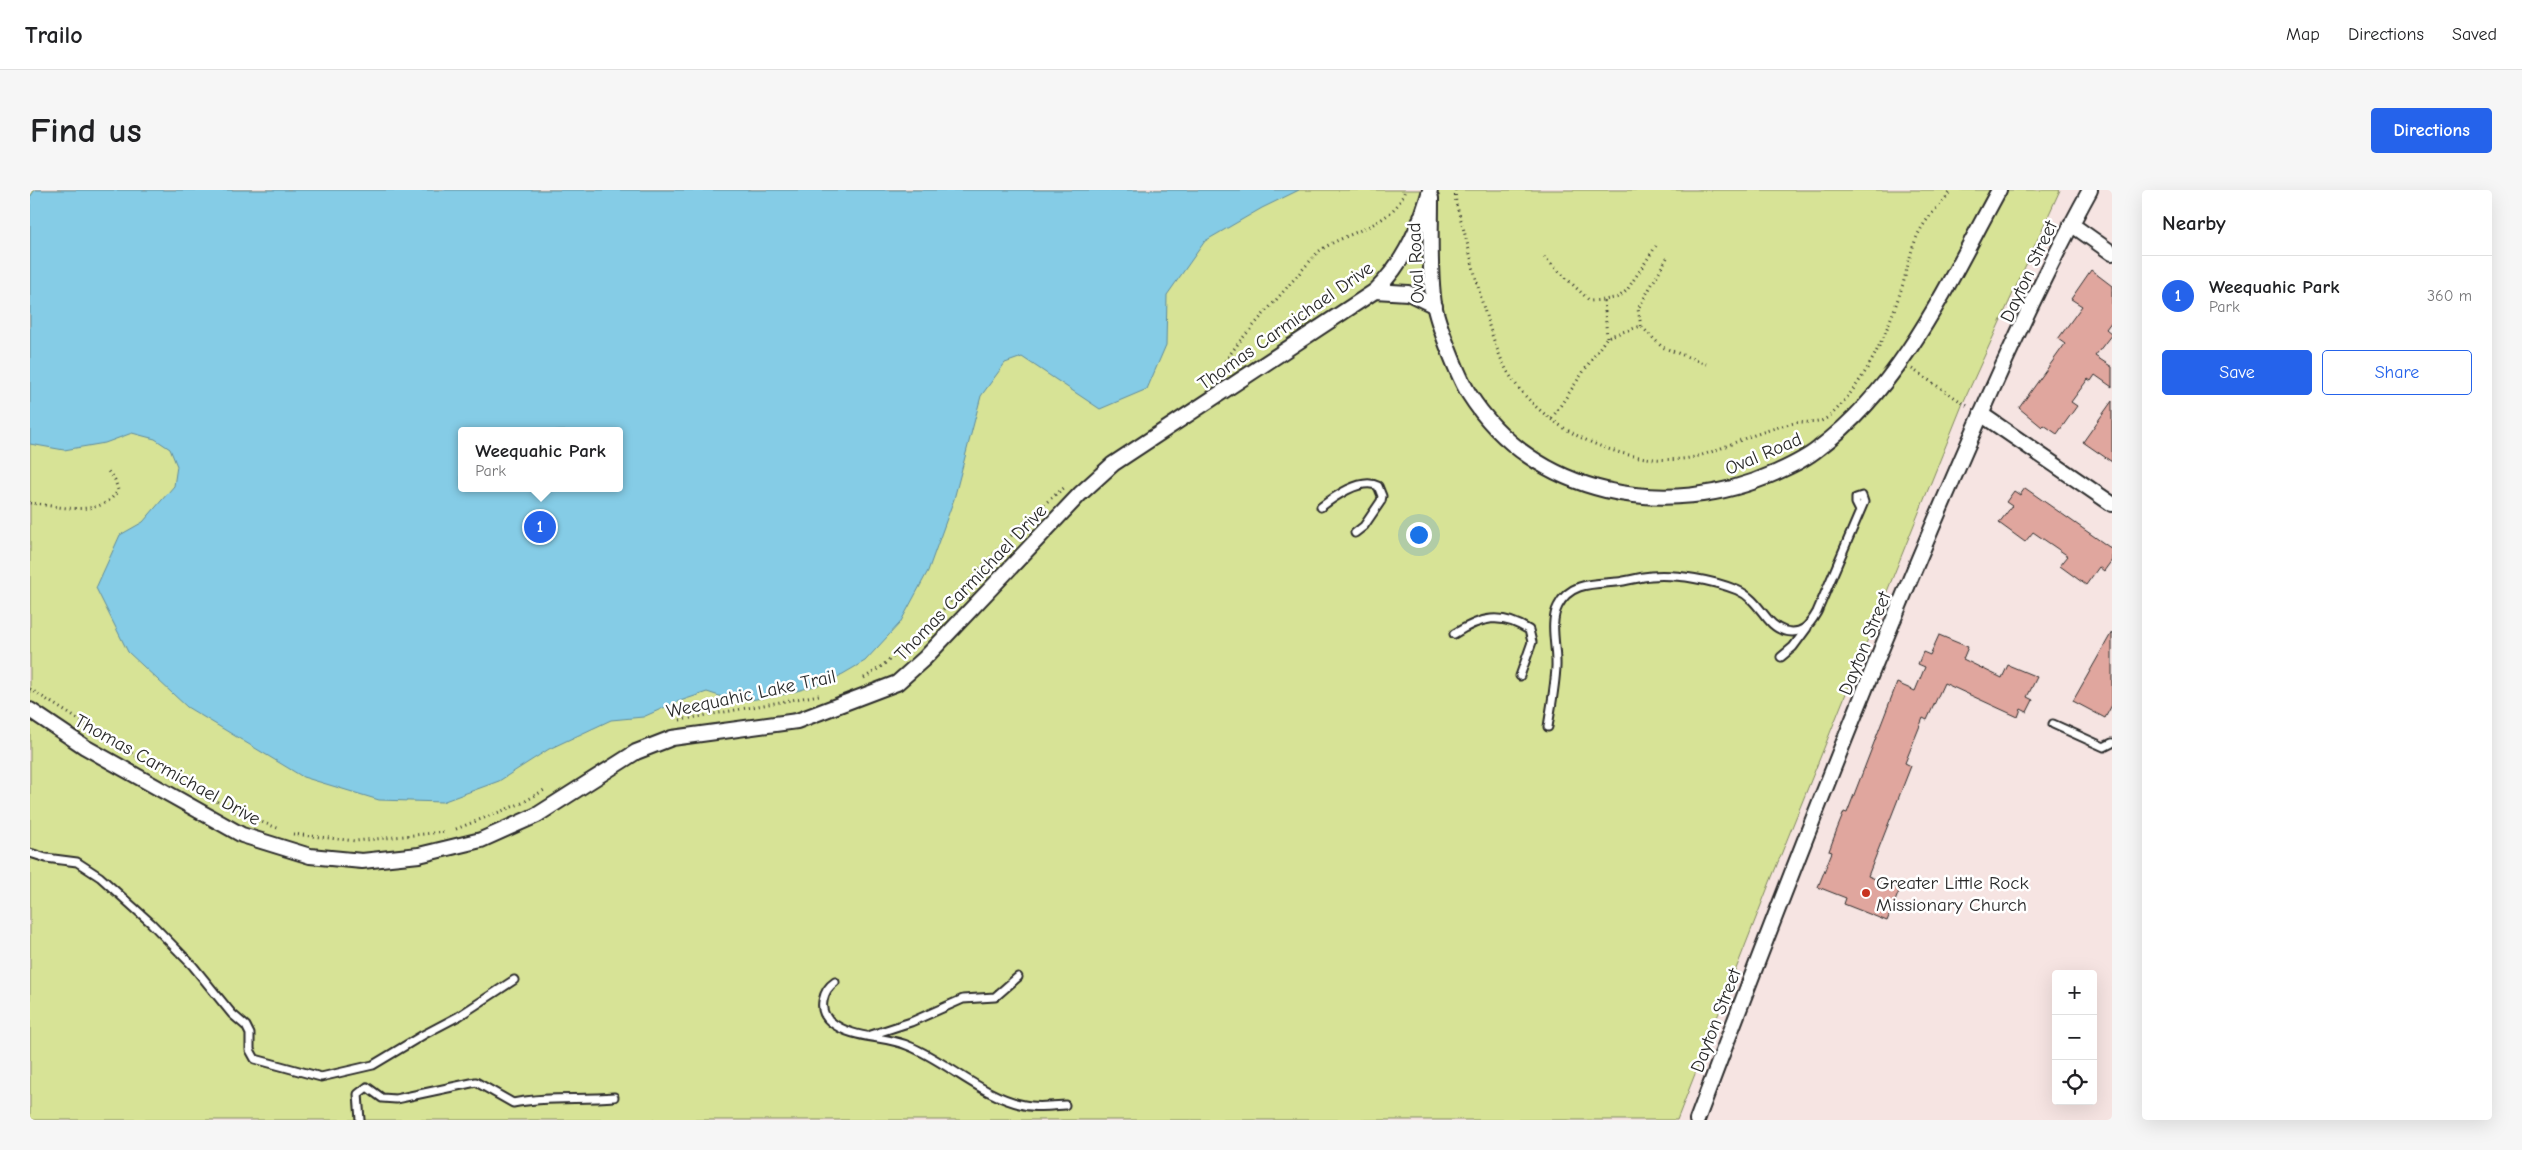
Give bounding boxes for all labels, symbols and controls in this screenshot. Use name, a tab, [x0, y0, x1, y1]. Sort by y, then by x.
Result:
text: Trailo	[25, 21, 83, 49]
text: Map	[2286, 24, 2320, 45]
text: Directions	[2348, 24, 2424, 45]
text: Saved	[2452, 24, 2497, 45]
button: Directions	[2371, 108, 2492, 153]
text: Find us	[30, 110, 142, 151]
text: Nearby	[2162, 211, 2226, 235]
street label: Dayton Street	[1996, 217, 2062, 326]
street label: Oval Road	[1403, 222, 1429, 304]
street label: Thomas Carmichael Drive	[1194, 257, 1377, 395]
text: Weequahic Park	[2209, 276, 2339, 298]
text: 1	[2175, 287, 2181, 305]
text: 360 m	[2427, 287, 2472, 305]
text: Park	[2209, 298, 2240, 316]
button: Save	[2162, 350, 2312, 395]
button: Share	[2322, 350, 2472, 395]
popup	[458, 427, 623, 492]
street label: Oval Road	[1722, 428, 1805, 480]
text: Weequahic Park	[475, 440, 606, 462]
text: Park	[475, 462, 506, 480]
street label: Thomas Carmichael Drive	[890, 500, 1051, 666]
pin: 1	[524, 508, 556, 546]
your location	[1406, 522, 1432, 548]
street label: Dayton Street	[1834, 588, 1896, 698]
street label: Weequahic Lake Trail	[665, 665, 838, 723]
street label: Thomas Carmichael Drive	[71, 710, 264, 830]
place label: Greater Little Rock Missionary Church	[1876, 872, 2029, 916]
marker: Greater Little Rock Missionary Church	[1860, 887, 1872, 899]
street label: Dayton Street	[1686, 965, 1746, 1075]
map controls	[2052, 970, 2097, 1105]
button: +	[2052, 970, 2097, 1015]
button: −	[2052, 1015, 2097, 1060]
button: locate	[2052, 1060, 2097, 1105]

